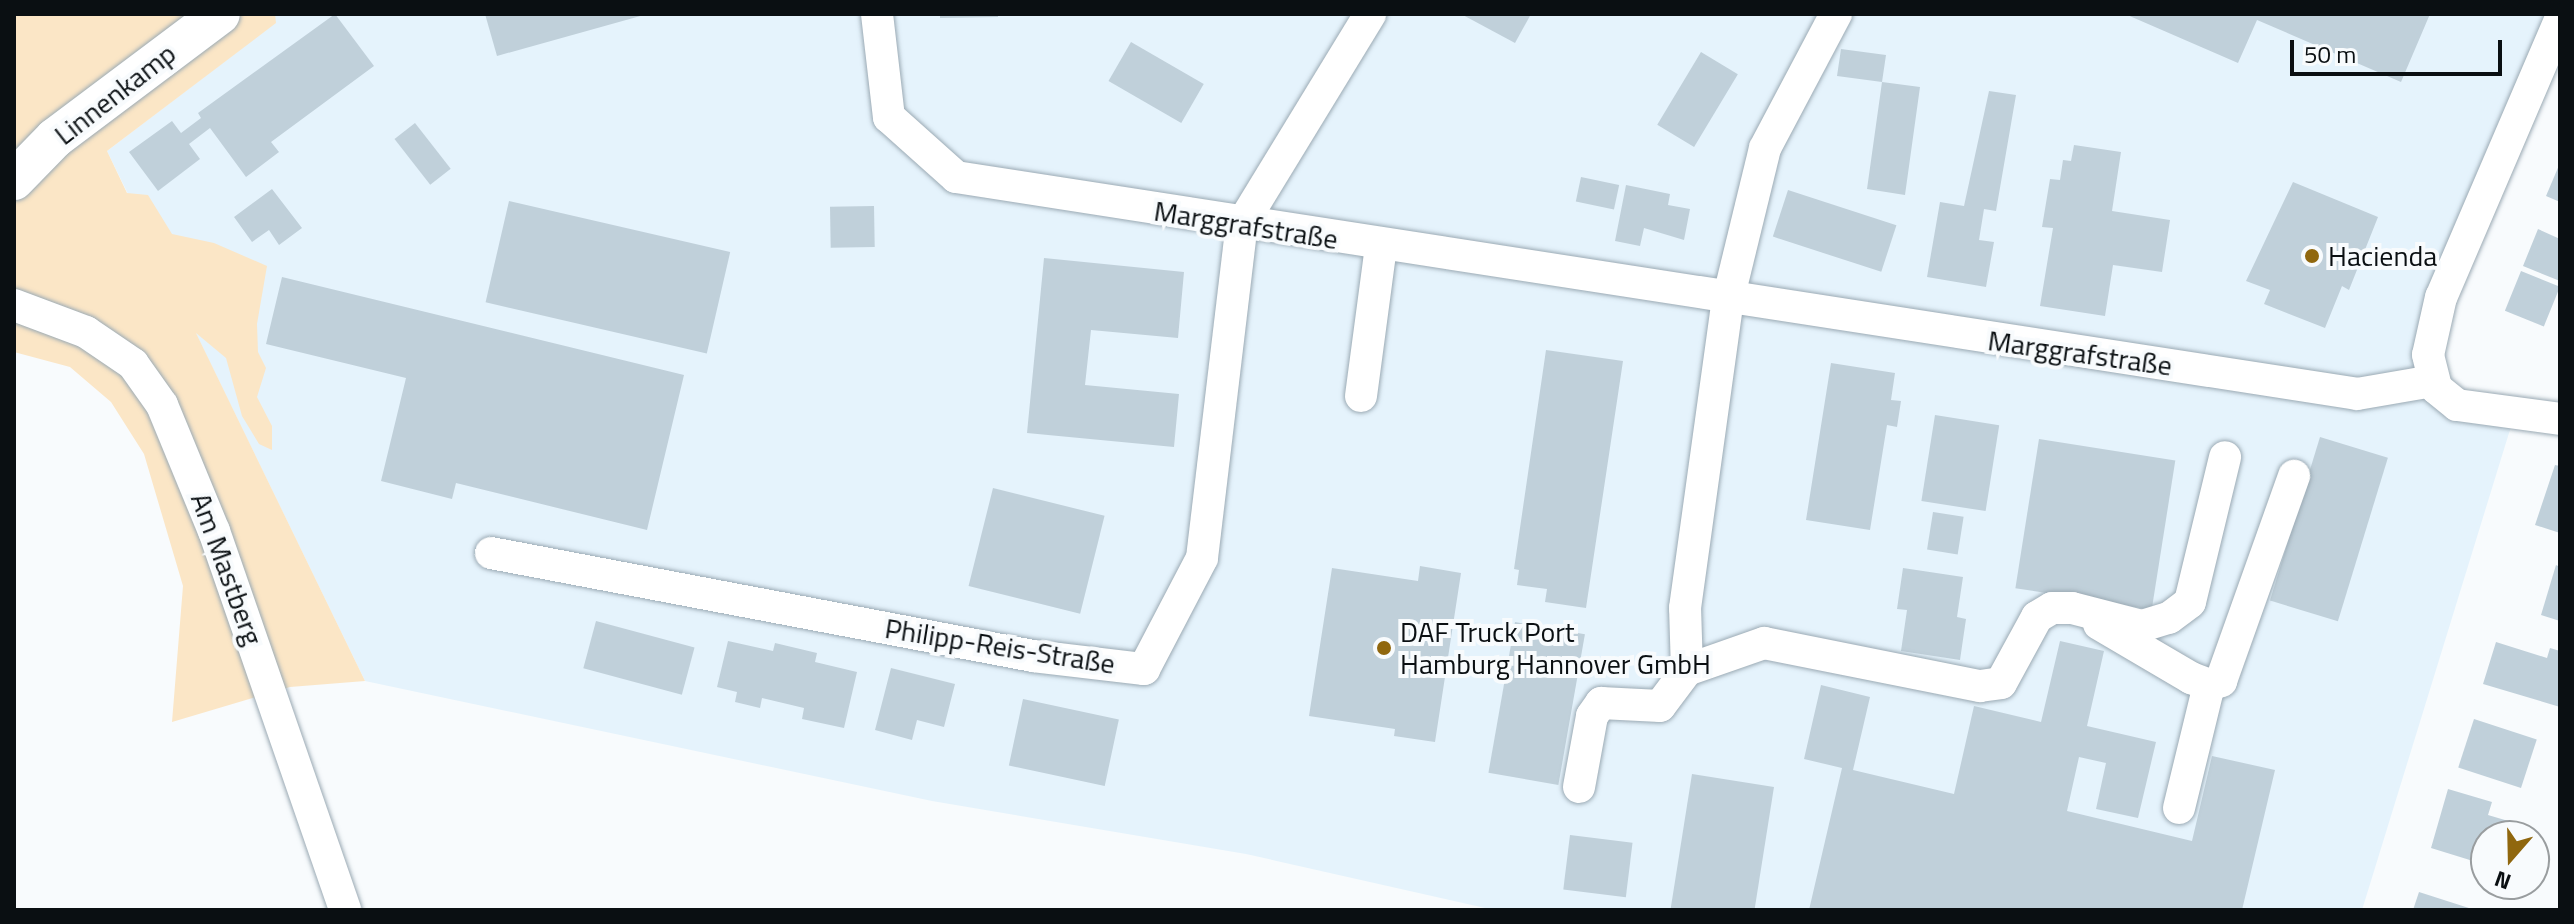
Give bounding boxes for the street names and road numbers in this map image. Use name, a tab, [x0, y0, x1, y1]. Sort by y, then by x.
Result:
street label: Linnenkamp	[48, 36, 182, 152]
street label: Marggrafstraße	[1152, 194, 1340, 256]
street label: Marggrafstraße	[1986, 323, 2174, 383]
street label: Am Mastberg	[184, 488, 270, 650]
street label: Philipp-Reis-Straße	[883, 611, 1117, 681]

